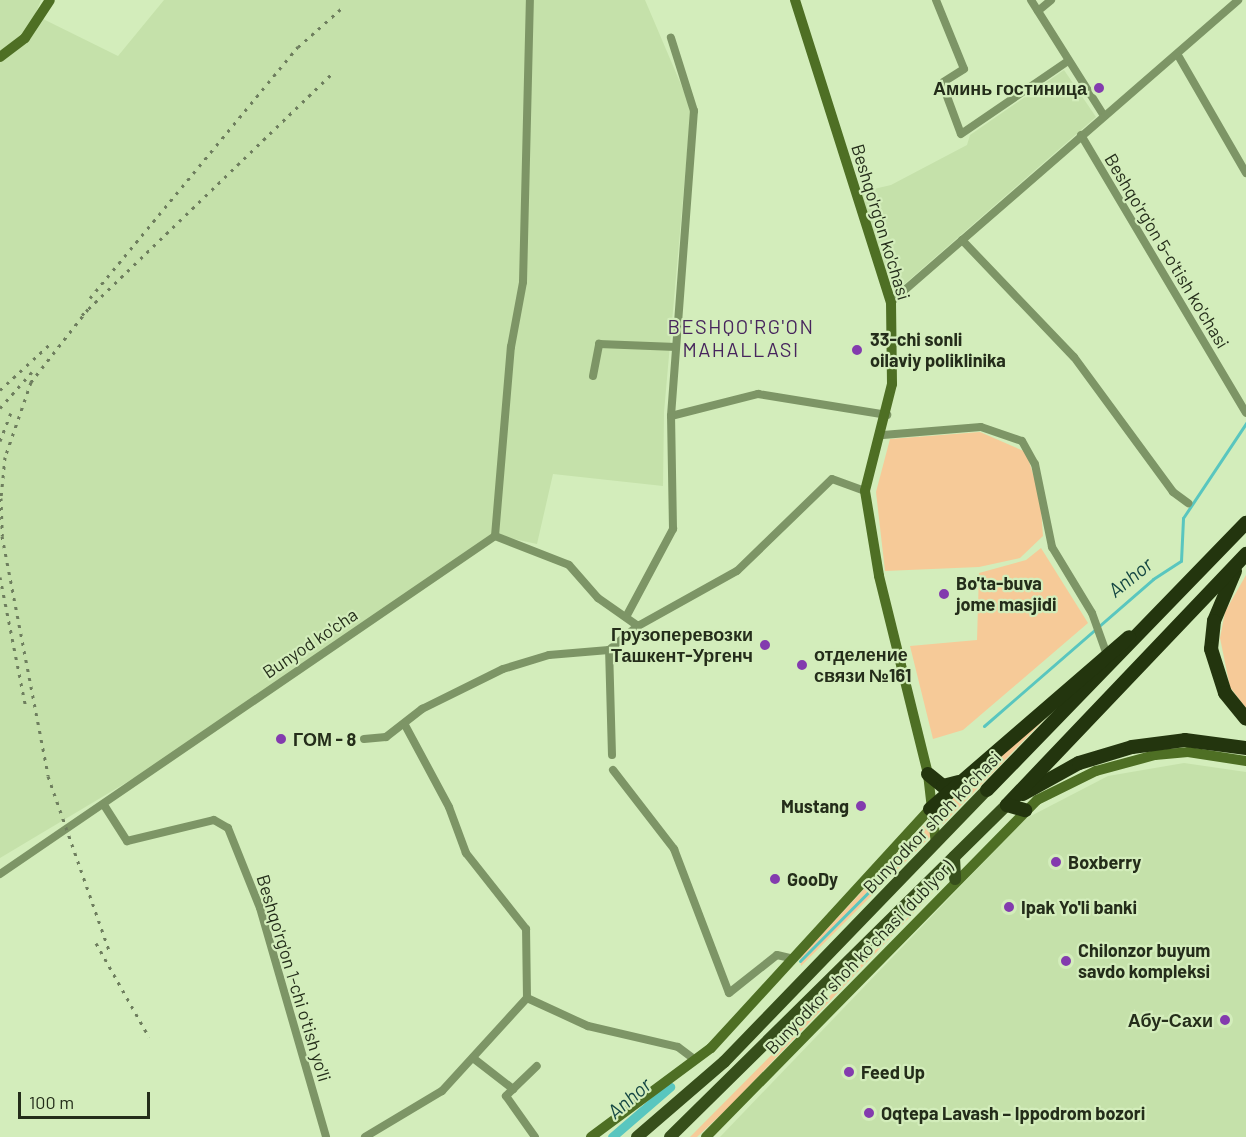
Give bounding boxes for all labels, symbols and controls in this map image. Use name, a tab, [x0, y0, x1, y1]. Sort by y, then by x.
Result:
place label: Аминь гостиница	[933, 77, 1087, 99]
marker: Аминь гостиница	[1092, 81, 1106, 95]
street label: Beshqo'rg'on ko'chasi	[847, 141, 915, 303]
street label: Beshqo'rg'on 5-o'tish ko'chasi	[1100, 150, 1234, 352]
district label: BESHQO'RG'ON MAHALLASI	[667, 315, 815, 362]
place label: 33-chi sonli oilaviy poliklinika	[870, 329, 1006, 372]
marker: 33-chi sonli oilaviy poliklinika	[848, 341, 866, 359]
water label: Anhor	[1103, 552, 1157, 602]
place label: Bo'ta-buva jome masjidi	[956, 573, 1057, 616]
marker: Bo'ta-buva jome masjidi	[937, 587, 951, 601]
street label: Bunyod ko'cha	[259, 603, 361, 683]
place label: Грузоперевозки Ташкент-Ургенч	[611, 624, 753, 666]
marker: Грузоперевозки Ташкент-Ургенч	[758, 638, 772, 652]
place label: отделение связи №161	[814, 644, 911, 686]
marker: отделение связи №161	[795, 658, 809, 672]
place label: ГОМ - 8	[293, 728, 356, 750]
marker: ГОМ - 8	[274, 732, 288, 746]
street label: Bunyodkor shoh ko'chasi	[859, 746, 1005, 898]
place label: Mustang	[781, 795, 849, 817]
marker: Mustang	[854, 799, 868, 813]
place label: Boxberry	[1068, 851, 1141, 873]
marker: Boxberry	[1049, 855, 1063, 869]
street label: Bunyodkor shoh koʻchasi (dublyor)	[761, 856, 957, 1058]
place label: GooDy	[787, 868, 838, 890]
street label: Beshqo'rg'on 1-chi o'tish yo'li	[252, 872, 336, 1084]
marker: GooDy	[768, 872, 782, 886]
place label: Ipak Yo'li banki	[1021, 896, 1137, 918]
marker: Ipak Yo'li banki	[1002, 900, 1016, 914]
place label: Chilonzor buyum savdo kompleksi	[1078, 940, 1210, 982]
marker: Chilonzor buyum savdo kompleksi	[1059, 954, 1073, 968]
place label: Абу-Сахи	[1128, 1009, 1213, 1031]
marker: Абу-Сахи	[1218, 1013, 1232, 1027]
place label: Feed Up	[861, 1061, 925, 1083]
marker: Feed Up	[842, 1065, 856, 1079]
water label: Anhor	[602, 1072, 656, 1124]
scale bar	[21, 1080, 153, 1118]
text: 100 m	[29, 1091, 74, 1113]
place label: Oqtepa Lavash – Ippodrom bozori	[881, 1102, 1145, 1124]
marker: Oqtepa Lavash – Ippodrom bozori	[862, 1106, 876, 1120]

